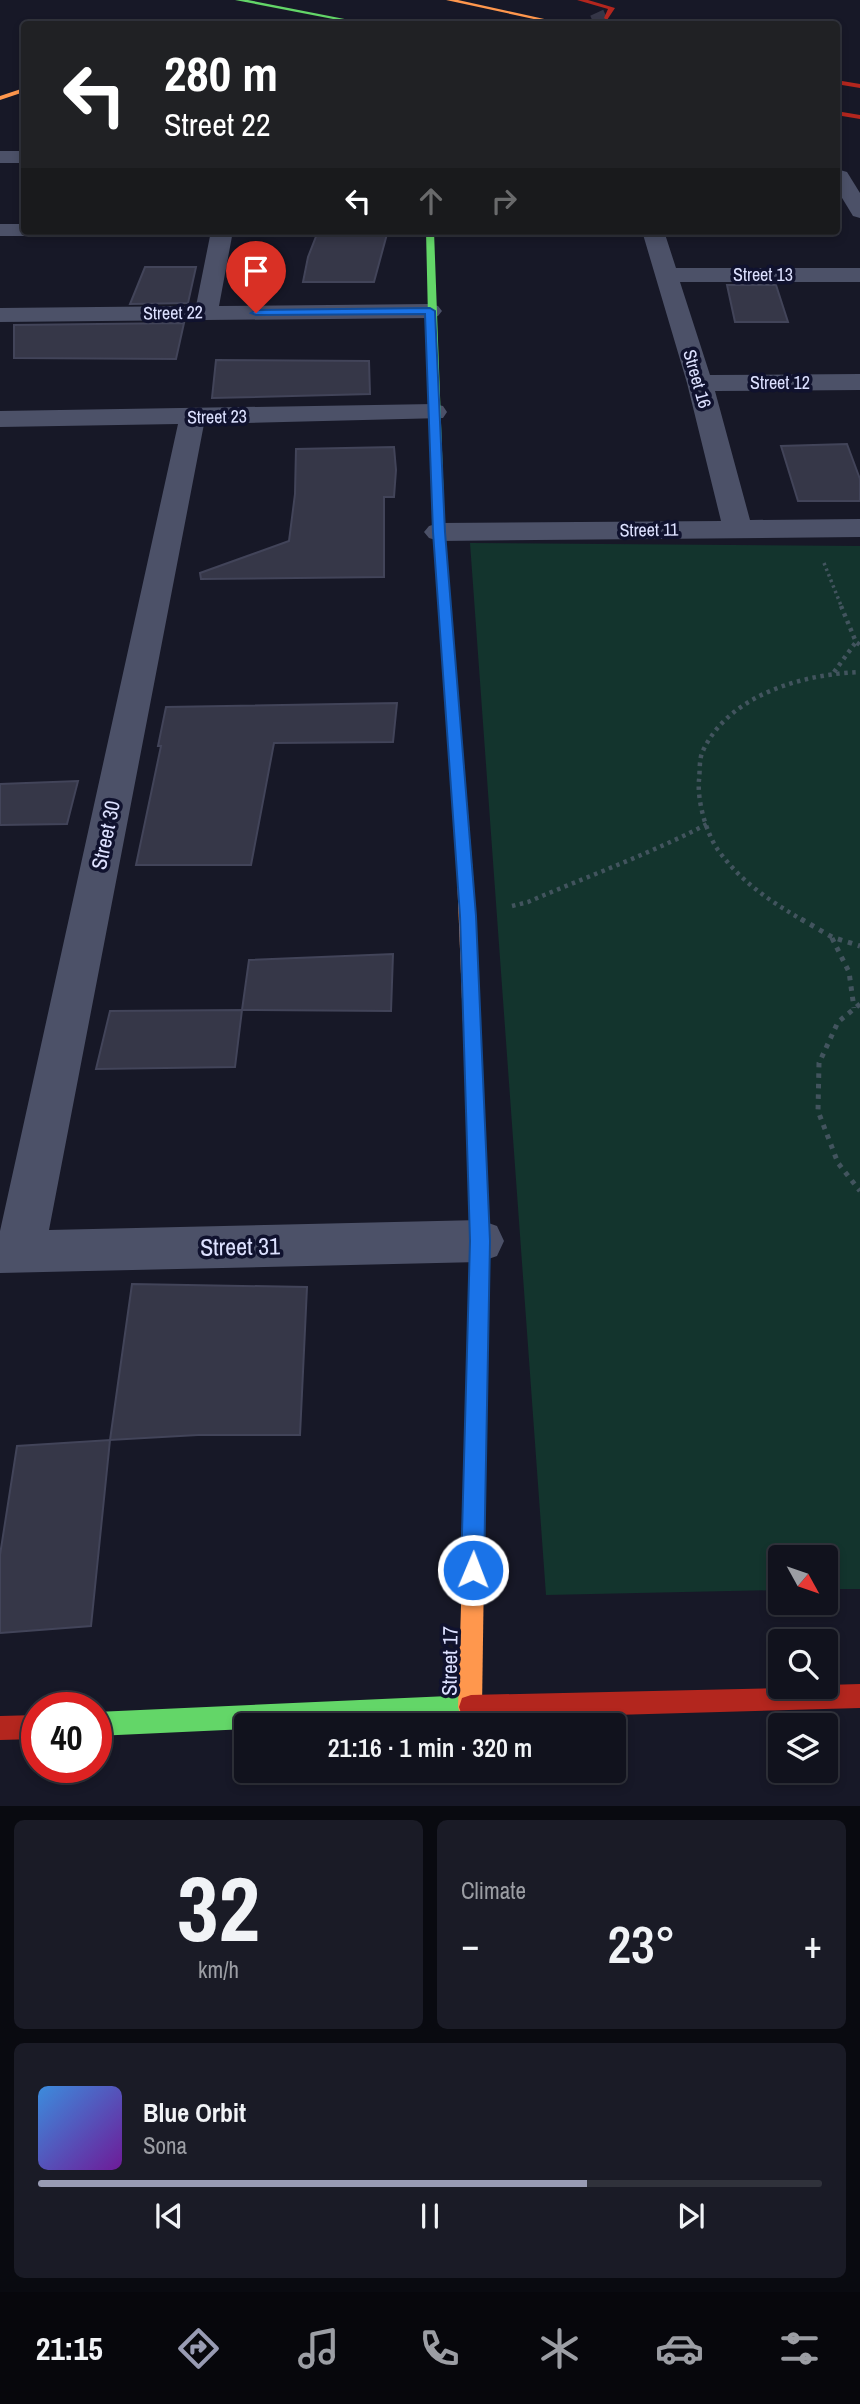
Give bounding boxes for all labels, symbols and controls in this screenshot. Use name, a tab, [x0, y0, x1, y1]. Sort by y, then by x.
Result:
text: 280 m	[164, 40, 278, 106]
icon: left	[49, 49, 140, 140]
text: Street 22	[164, 103, 271, 146]
icon: left	[339, 182, 377, 220]
icon: ahead	[412, 182, 450, 220]
icon: right	[485, 182, 523, 220]
pin	[226, 241, 286, 313]
icon: arrive	[237, 252, 275, 290]
street label: Street 13	[733, 262, 793, 287]
street label: Street 22	[143, 299, 203, 326]
street label: Street 16	[677, 347, 718, 411]
street label: Street 12	[750, 370, 810, 395]
street label: Street 23	[187, 403, 247, 430]
street label: Street 11	[619, 516, 679, 543]
street label: Street 30	[84, 798, 127, 872]
street label: Street 31	[200, 1229, 280, 1263]
position arrow	[436, 1533, 510, 1607]
north arrow	[768, 1545, 838, 1615]
map controls	[768, 1545, 838, 1783]
street label: Street 17	[434, 1626, 465, 1696]
button: search	[768, 1629, 838, 1699]
speed limit sign: 40	[21, 1692, 112, 1783]
button: layers	[768, 1713, 838, 1783]
text: 21:16 · 1 min · 320 m	[328, 1730, 532, 1765]
text: 32	[177, 1847, 260, 1969]
text: Climate	[461, 1875, 526, 1906]
text: 23°	[607, 1909, 676, 1979]
text: −	[461, 1919, 479, 1970]
text: +	[804, 1919, 822, 1970]
text: km/h	[198, 1954, 239, 1985]
text: Blue Orbit	[143, 2095, 246, 2130]
text: Sona	[143, 2130, 187, 2161]
icon: previous	[150, 2197, 188, 2235]
icon: pause	[411, 2197, 449, 2235]
icon: next	[672, 2197, 710, 2235]
icon: directions	[174, 2324, 223, 2373]
icon: music	[294, 2324, 343, 2373]
icon: phone	[415, 2324, 464, 2373]
icon: climate	[535, 2324, 584, 2373]
icon: car	[655, 2324, 704, 2373]
icon: filters	[775, 2324, 824, 2373]
text: 21:15	[36, 2327, 103, 2370]

